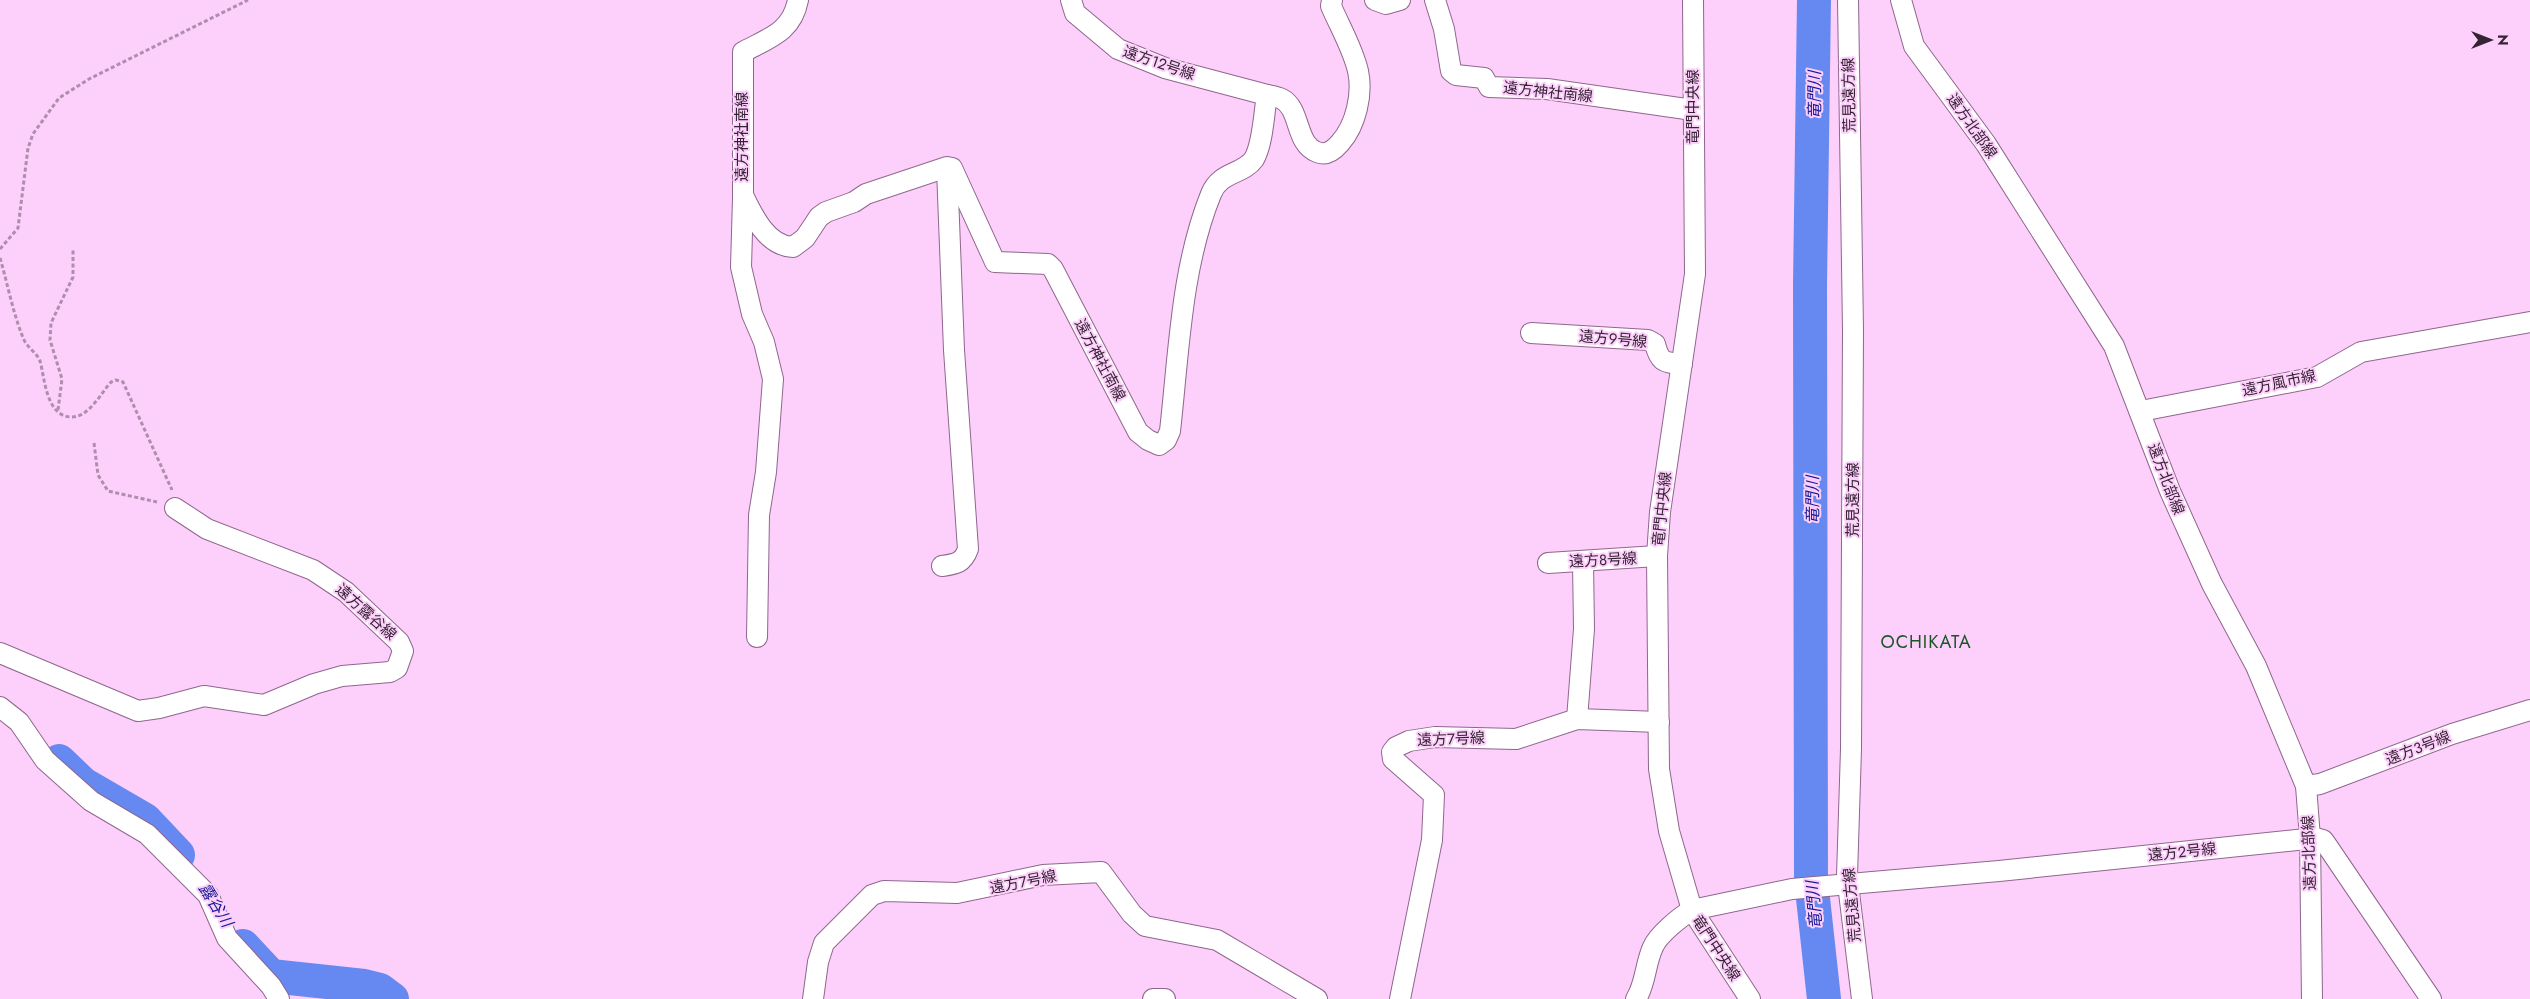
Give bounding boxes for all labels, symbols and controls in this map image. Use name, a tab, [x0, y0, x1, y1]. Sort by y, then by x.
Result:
north arrow	[2465, 15, 2515, 65]
text: N	[2493, 34, 2513, 46]
street label: 遠方12号線	[1120, 40, 1198, 86]
street label: 荒見遠方線	[1837, 57, 1861, 133]
street label: 竜門中央線	[1682, 69, 1704, 145]
water label: 竜門川	[1803, 69, 1826, 119]
street label: 遠方神社南線	[1502, 76, 1594, 108]
street label: 遠方北部線	[1941, 89, 2003, 163]
street label: 遠方神社南線	[731, 92, 753, 182]
street label: 遠方神社南線	[1069, 315, 1131, 405]
street label: 遠方9号線	[1578, 325, 1648, 353]
street label: 遠方風市線	[2240, 364, 2318, 402]
street label: 遠方北部線	[2142, 440, 2190, 518]
street label: 荒見遠方線	[1842, 462, 1864, 538]
street label: 竜門中央線	[1647, 471, 1677, 547]
water label: 竜門川	[1801, 474, 1824, 524]
street label: 遠方8号線	[1568, 547, 1638, 573]
street label: 遠方露谷線	[331, 579, 401, 645]
district label: OCHIKATA	[1880, 629, 1972, 655]
street label: 遠方3号線	[2382, 726, 2454, 770]
street label: 遠方7号線	[1417, 727, 1485, 751]
street label: 遠方北部線	[2297, 815, 2321, 891]
street label: 遠方2号線	[2147, 837, 2217, 867]
street label: 遠方7号線	[988, 865, 1058, 899]
street label: 荒見遠方線	[1838, 867, 1866, 943]
water label: 竜門川	[1800, 878, 1828, 930]
water label: 露谷川	[194, 879, 240, 933]
street label: 竜門中央線	[1686, 911, 1746, 985]

